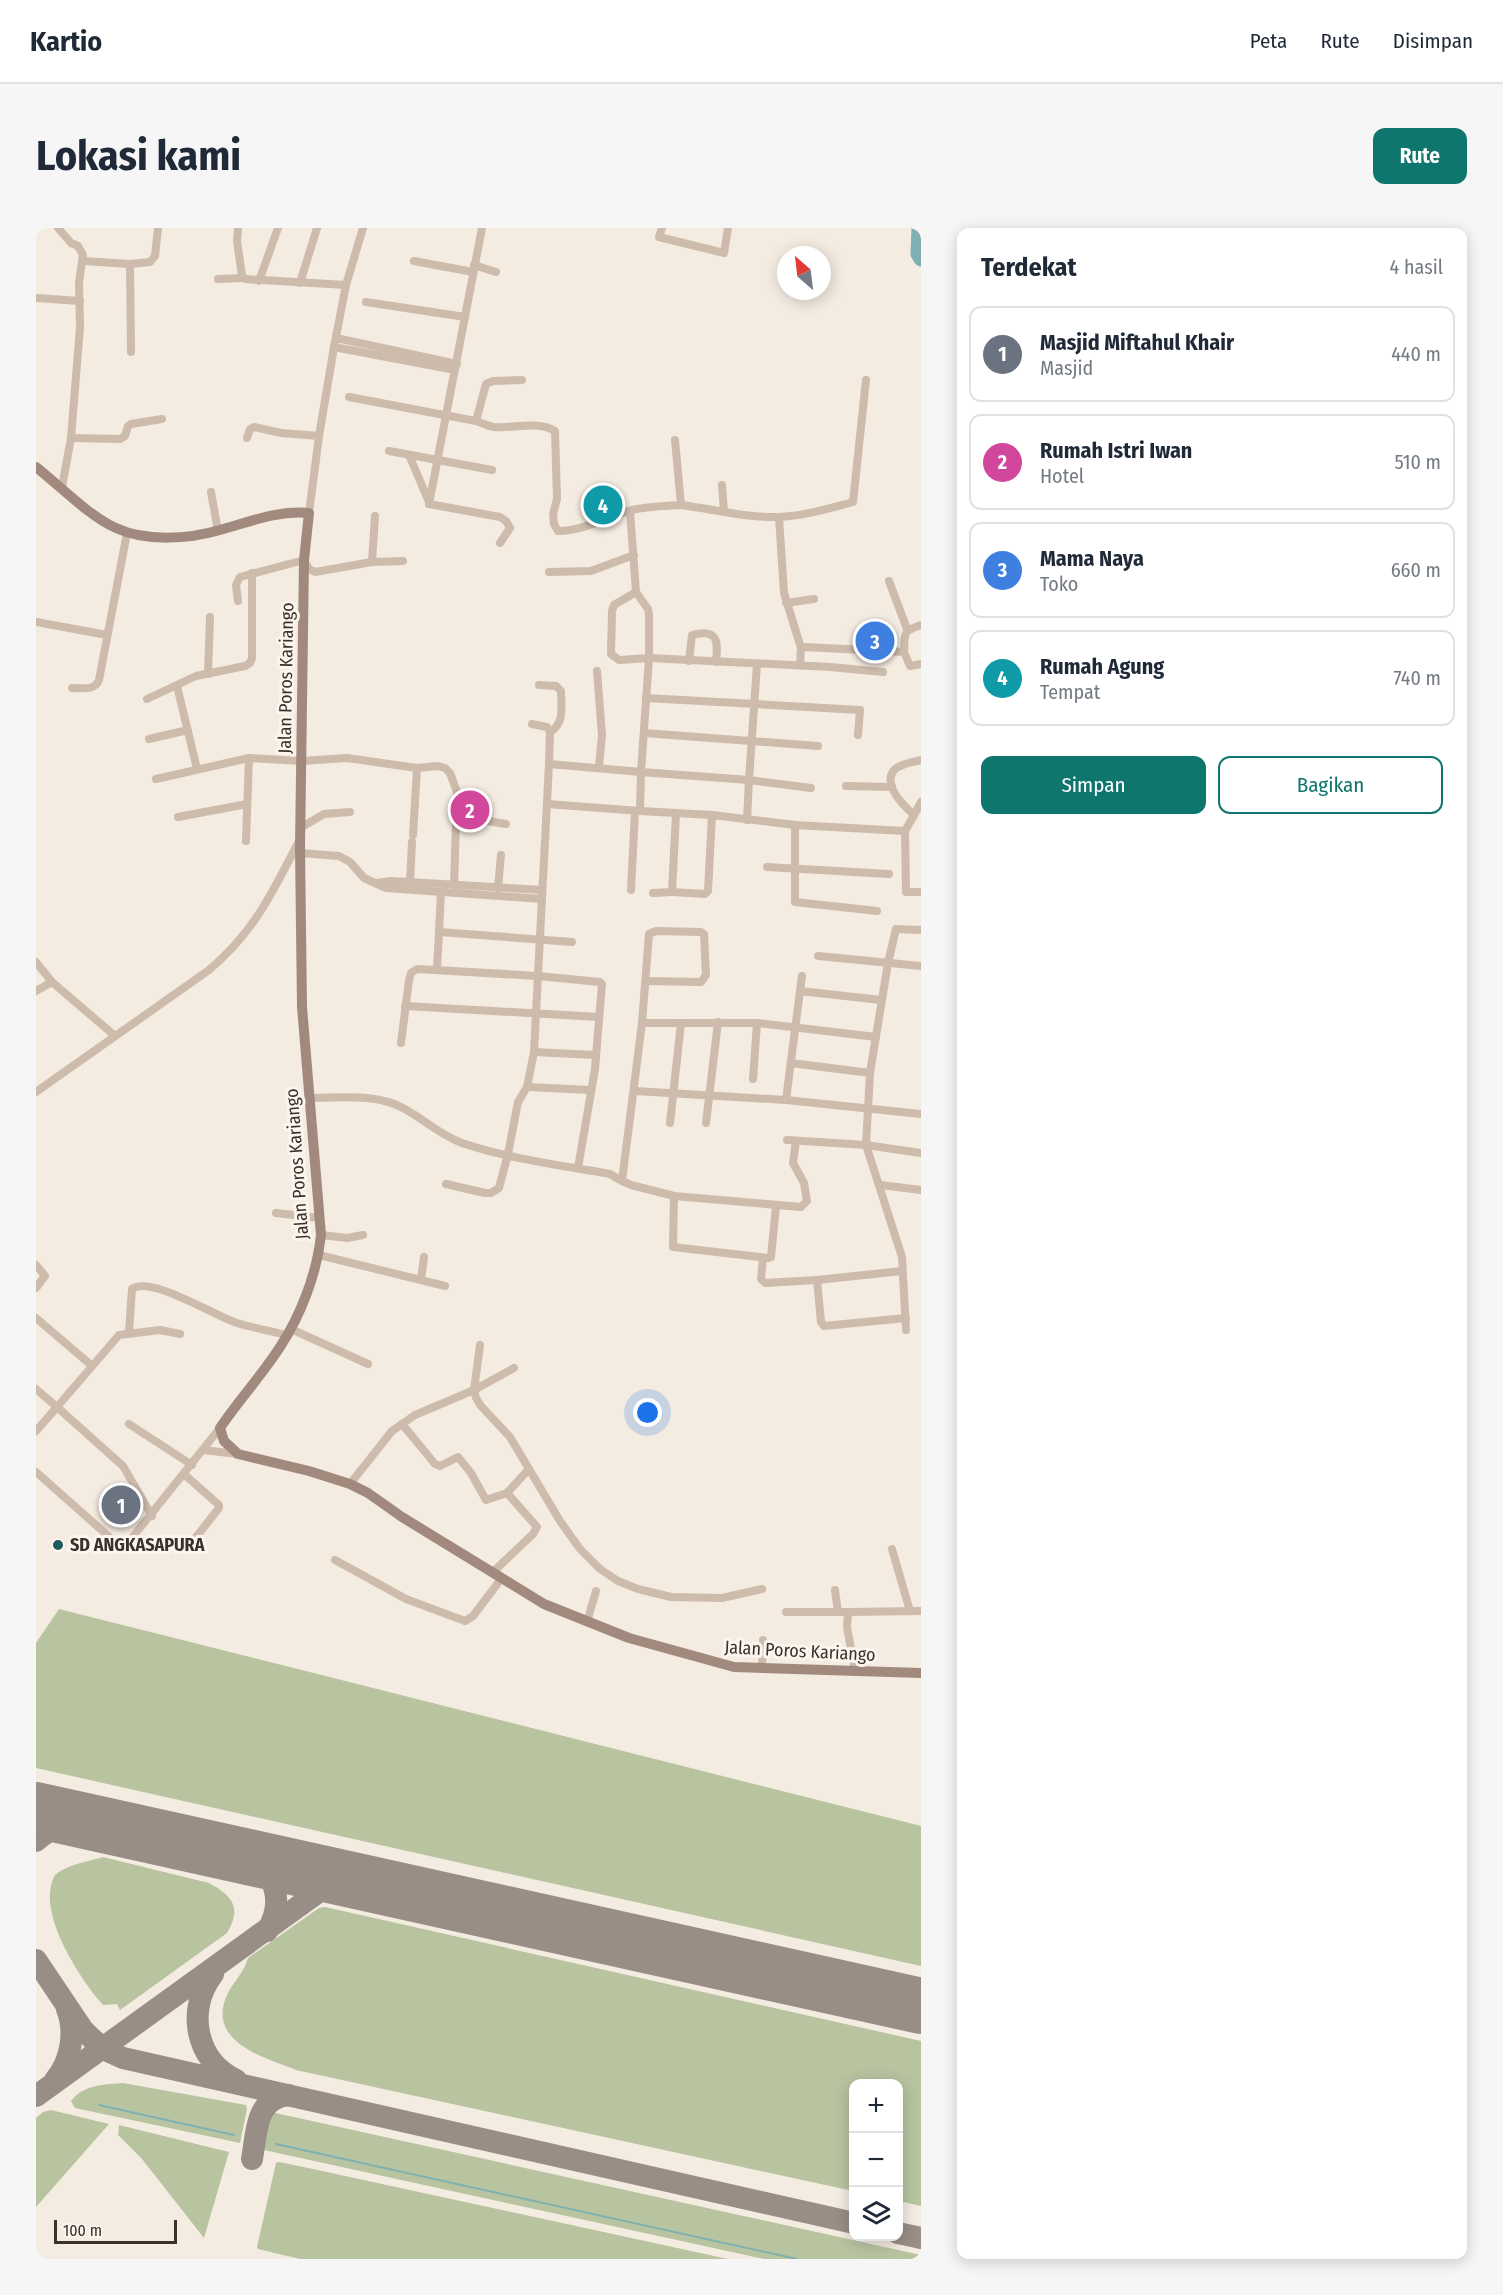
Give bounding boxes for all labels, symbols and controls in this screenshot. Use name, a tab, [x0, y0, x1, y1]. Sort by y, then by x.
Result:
text: Kartio	[30, 25, 102, 58]
text: Peta	[1250, 28, 1287, 54]
text: Rute	[1320, 28, 1360, 54]
text: Disimpan	[1393, 28, 1473, 54]
button: Rute	[1373, 128, 1467, 184]
text: Lokasi kami	[36, 131, 241, 181]
north arrow	[777, 246, 831, 300]
text: Terdekat	[981, 252, 1077, 283]
text: 4 hasil	[1390, 255, 1443, 279]
text: Masjid Miftahul Khair	[1040, 329, 1234, 356]
text: 1	[998, 342, 1007, 366]
text: 440 m	[1391, 342, 1441, 366]
text: Masjid	[1040, 356, 1093, 380]
text: Rumah Istri Iwan	[1040, 437, 1192, 464]
text: 2	[998, 450, 1007, 474]
text: 510 m	[1395, 450, 1441, 474]
text: Hotel	[1040, 464, 1084, 488]
pin: 4	[584, 482, 622, 528]
text: Mama Naya	[1040, 545, 1144, 572]
text: 3	[998, 558, 1007, 582]
text: 660 m	[1391, 558, 1441, 582]
text: Toko	[1040, 572, 1078, 596]
street label: Jalan Poros Kariango	[274, 602, 298, 754]
pin: 3	[856, 618, 894, 664]
text: Rumah Agung	[1040, 653, 1164, 680]
text: 4	[997, 666, 1008, 690]
text: 740 m	[1393, 666, 1441, 690]
text: Tempat	[1040, 680, 1100, 704]
button: Simpan	[981, 756, 1206, 814]
button: Bagikan	[1218, 756, 1443, 814]
pin: 2	[450, 788, 490, 832]
street label: Jalan Poros Kariango	[281, 1088, 313, 1240]
your location	[633, 1398, 662, 1427]
pin: 1	[102, 1482, 140, 1528]
place label: SD ANGKASAPURA	[70, 1534, 205, 1556]
marker: SD ANGKASAPURA	[51, 1538, 65, 1552]
street label: Jalan Poros Kariango	[724, 1636, 876, 1666]
map controls	[849, 2079, 903, 2241]
button: +	[849, 2079, 903, 2133]
button: −	[849, 2133, 903, 2187]
button: layers	[849, 2187, 903, 2241]
scale bar	[54, 2217, 177, 2244]
text: 100 m	[63, 2221, 102, 2240]

